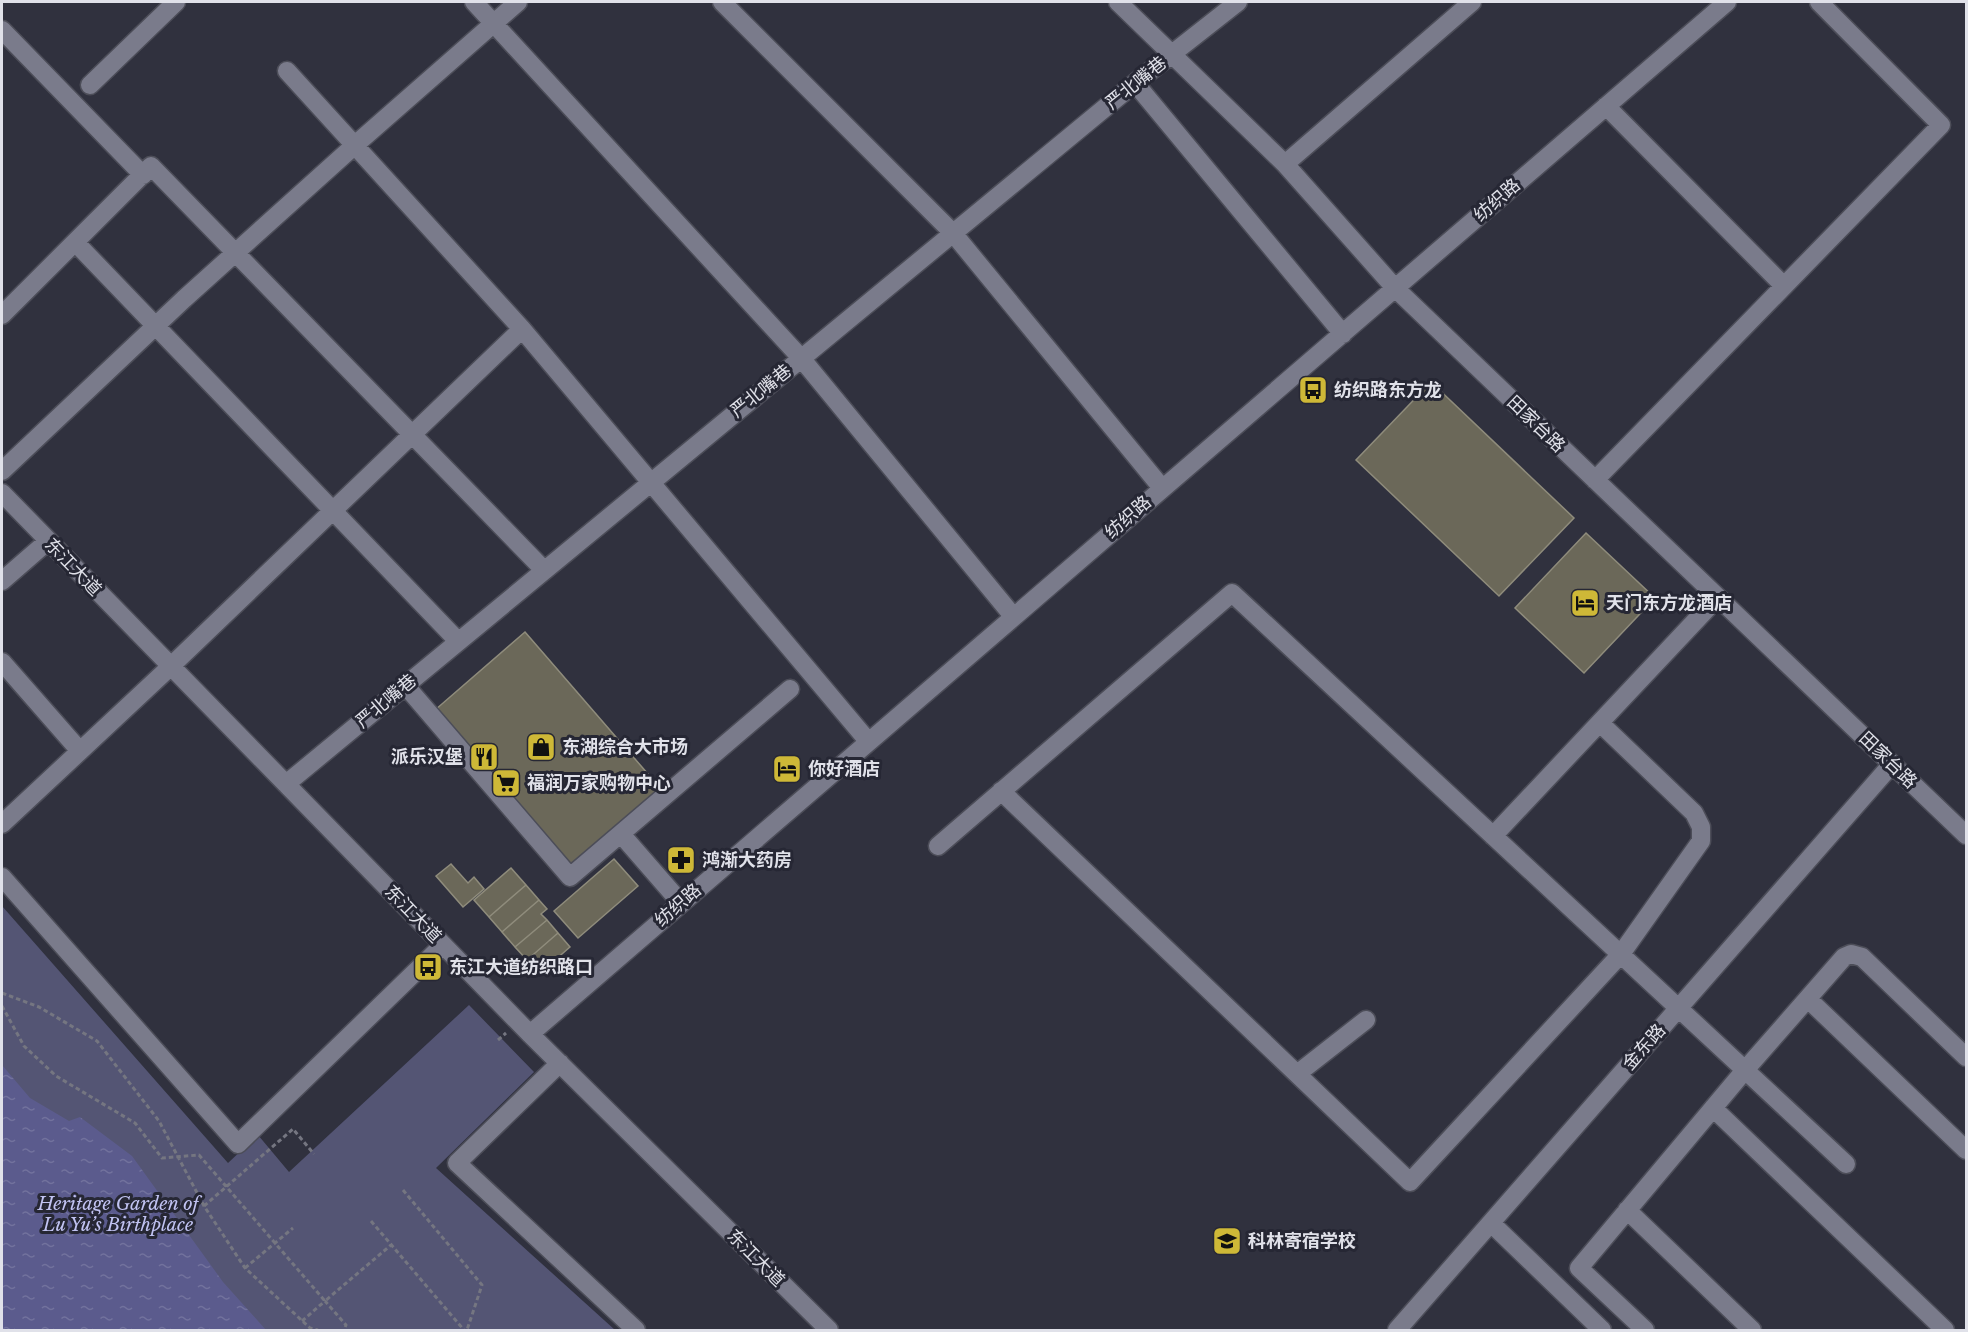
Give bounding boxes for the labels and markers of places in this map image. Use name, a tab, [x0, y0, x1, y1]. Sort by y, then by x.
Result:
bus stop icon: 纺织路东方龙	[1297, 374, 1329, 406]
place label: 纺织路东方龙	[1334, 379, 1442, 401]
hotel icon: 天门东方龙酒店	[1569, 587, 1601, 619]
place label: 天门东方龙酒店	[1606, 592, 1732, 614]
shop icon: 东湖综合大市场	[525, 731, 557, 763]
place label: 东湖综合大市场	[562, 736, 688, 758]
restaurant icon: 派乐汉堡	[468, 741, 500, 773]
place label: 派乐汉堡	[391, 746, 463, 768]
hotel icon: 你好酒店	[771, 753, 803, 785]
place label: 你好酒店	[808, 758, 880, 780]
supermarket icon: 福润万家购物中心	[490, 767, 522, 799]
place label: 福润万家购物中心	[527, 772, 671, 794]
pharmacy icon: 鸿渐大药房	[665, 844, 697, 876]
place label: 鸿渐大药房	[702, 849, 792, 871]
bus stop icon: 东江大道纺织路口	[412, 951, 444, 983]
place label: 东江大道纺织路口	[449, 956, 593, 978]
school or university icon: 科林寄宿学校	[1211, 1225, 1243, 1257]
place label: 科林寄宿学校	[1248, 1230, 1356, 1252]

